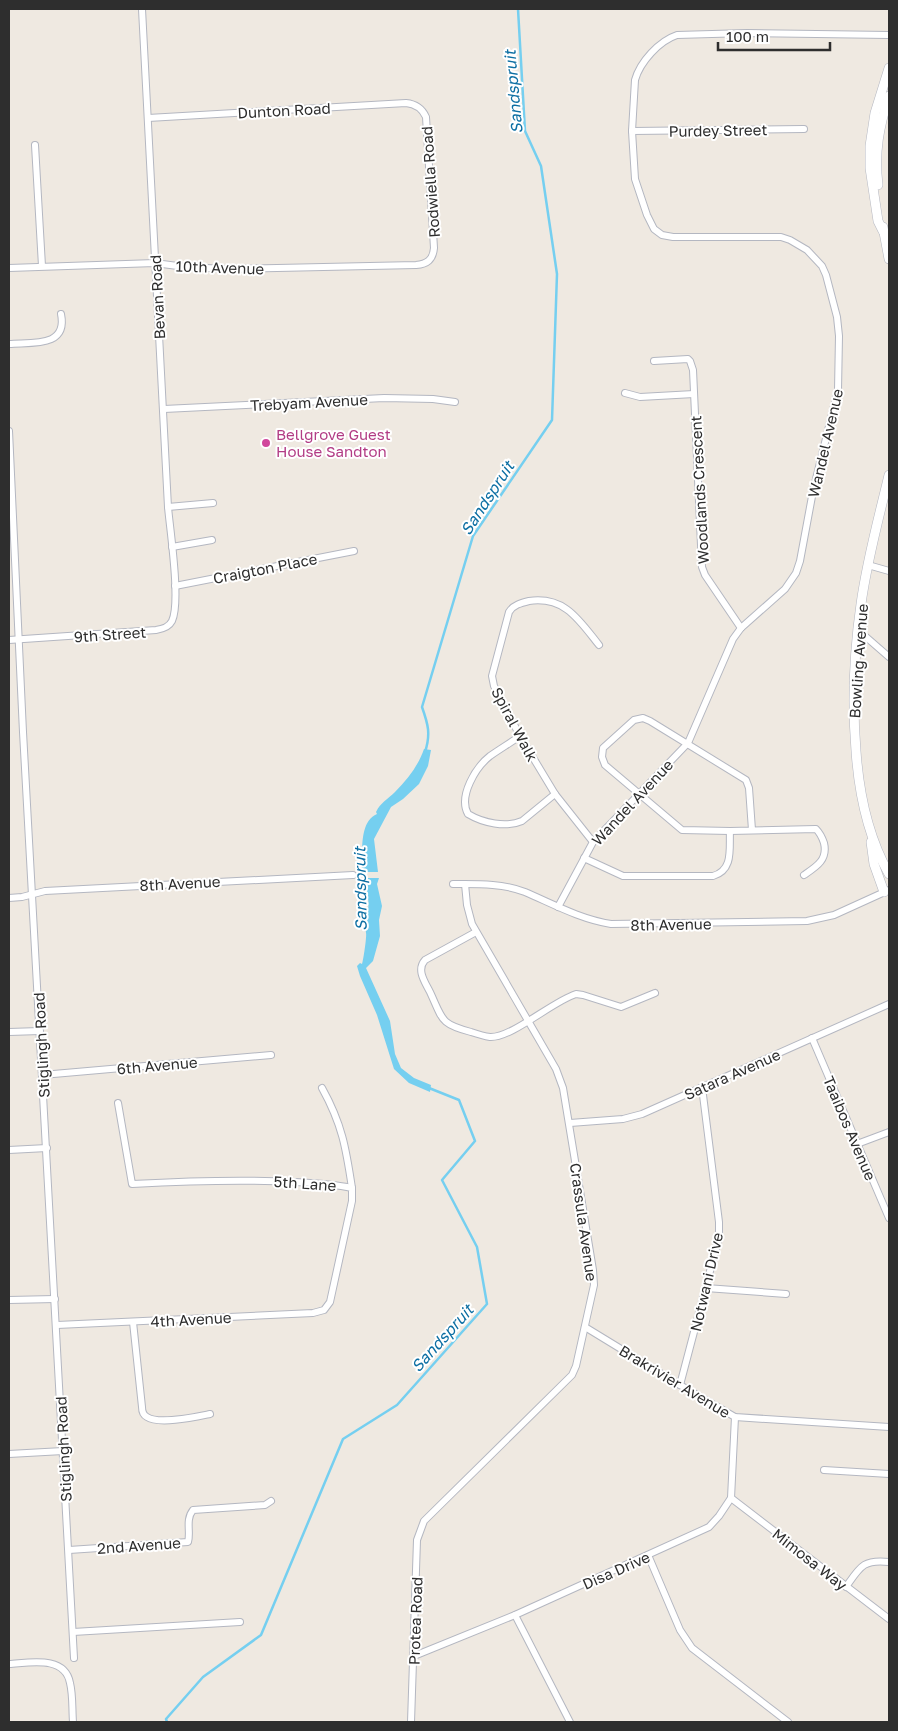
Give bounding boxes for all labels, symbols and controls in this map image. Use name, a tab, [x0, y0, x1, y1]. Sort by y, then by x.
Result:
scale bar	[718, 20, 830, 52]
text: 100 m	[726, 27, 769, 45]
water label: Sandspruit	[499, 48, 527, 135]
street label: Dunton Road	[237, 99, 331, 121]
street label: Purdey Street	[668, 120, 768, 140]
street label: Rodwiella Road	[417, 126, 443, 238]
street label: Bevan Road	[146, 254, 168, 340]
street label: 10th Avenue	[175, 256, 265, 278]
street label: Wandel Avenue	[804, 387, 846, 499]
street label: Trebyam Avenue	[250, 390, 369, 414]
street label: Woodlands Crescent	[686, 415, 712, 565]
place label: Bellgrove Guest House Sandton	[276, 425, 391, 460]
marker: Bellgrove Guest House Sandton	[260, 437, 272, 449]
water label: Sandspruit	[456, 456, 519, 539]
street label: Craigton Place	[211, 549, 319, 587]
street label: Bowling Avenue	[845, 603, 871, 719]
street label: 9th Street	[73, 622, 147, 646]
street label: Spiral Walk	[488, 684, 542, 764]
street label: Wandel Avenue	[588, 755, 677, 849]
water label: Sandspruit	[349, 845, 371, 931]
street label: 8th Avenue	[139, 872, 221, 894]
street label: 8th Avenue	[630, 914, 712, 934]
street label: Stiglingh Road	[29, 992, 53, 1098]
street label: Satara Avenue	[681, 1045, 783, 1103]
street label: 6th Avenue	[116, 1052, 198, 1077]
street label: Taaibos Avenue	[820, 1073, 880, 1183]
street label: Crassula Avenue	[567, 1162, 601, 1283]
street label: 5th Lane	[273, 1172, 337, 1194]
street label: Notwani Drive	[686, 1230, 726, 1333]
water label: Sandspruit	[407, 1299, 479, 1376]
street label: 4th Avenue	[150, 1308, 232, 1330]
street label: Brakrivier Avenue	[616, 1341, 734, 1421]
street label: Stiglingh Road	[51, 1396, 75, 1502]
street label: Mimosa Way	[769, 1524, 851, 1594]
street label: 2nd Avenue	[97, 1533, 182, 1557]
street label: Disa Drive	[580, 1547, 653, 1593]
street label: Protea Road	[404, 1577, 426, 1665]

